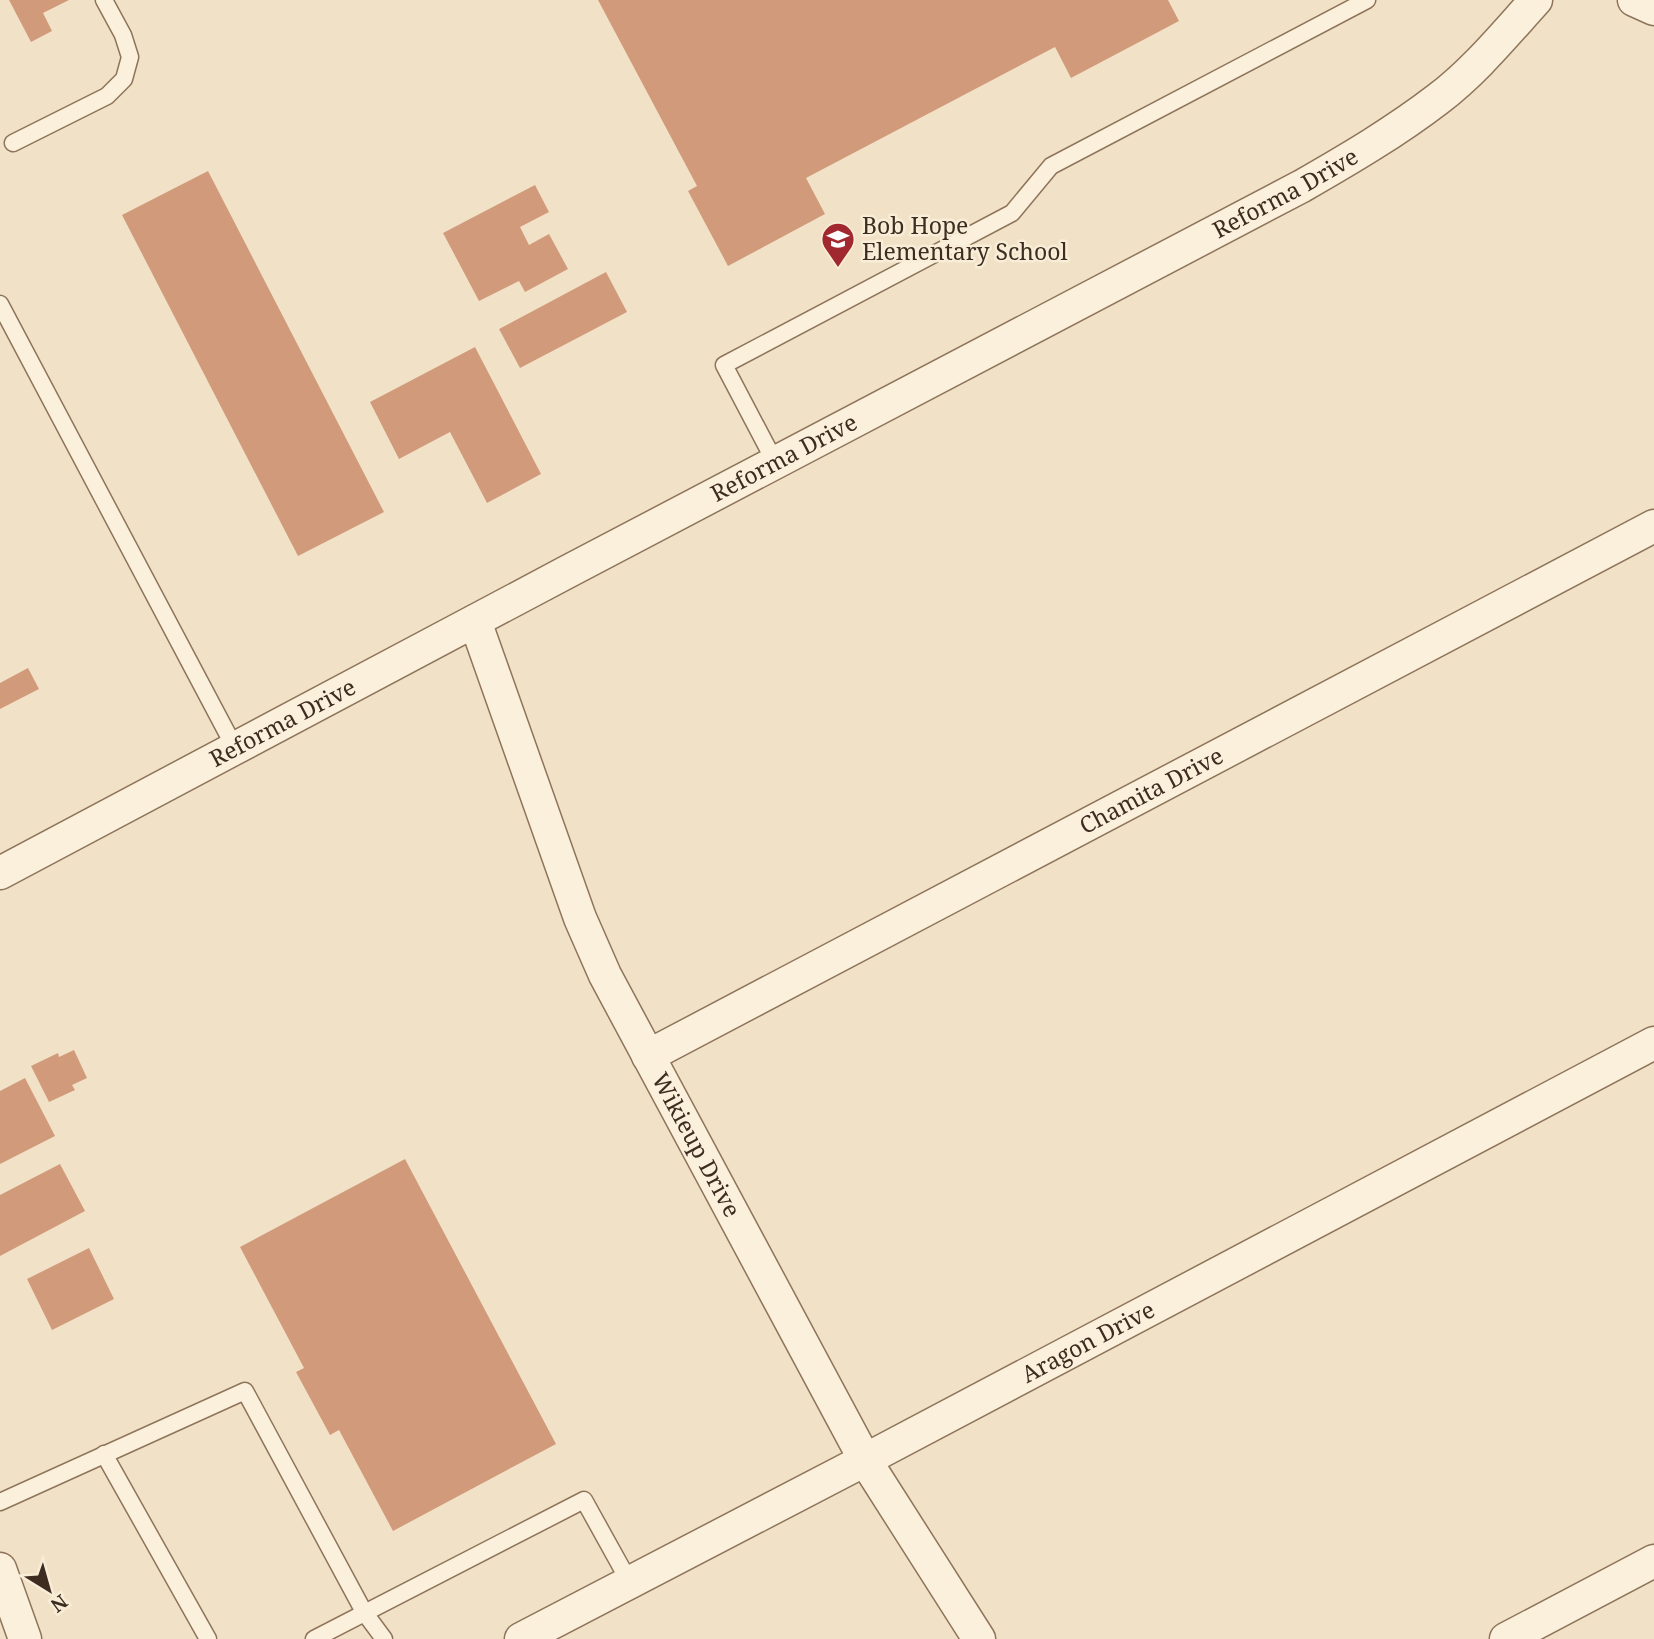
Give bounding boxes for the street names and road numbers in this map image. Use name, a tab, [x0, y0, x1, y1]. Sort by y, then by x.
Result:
street label: Reforma Drive	[1207, 140, 1364, 245]
street label: Reforma Drive	[705, 405, 862, 509]
street label: Reforma Drive	[203, 670, 361, 774]
street label: Chamita Drive	[1073, 739, 1228, 841]
street label: Wikieup Drive	[645, 1066, 749, 1222]
street label: Aragon Drive	[1015, 1293, 1160, 1390]

